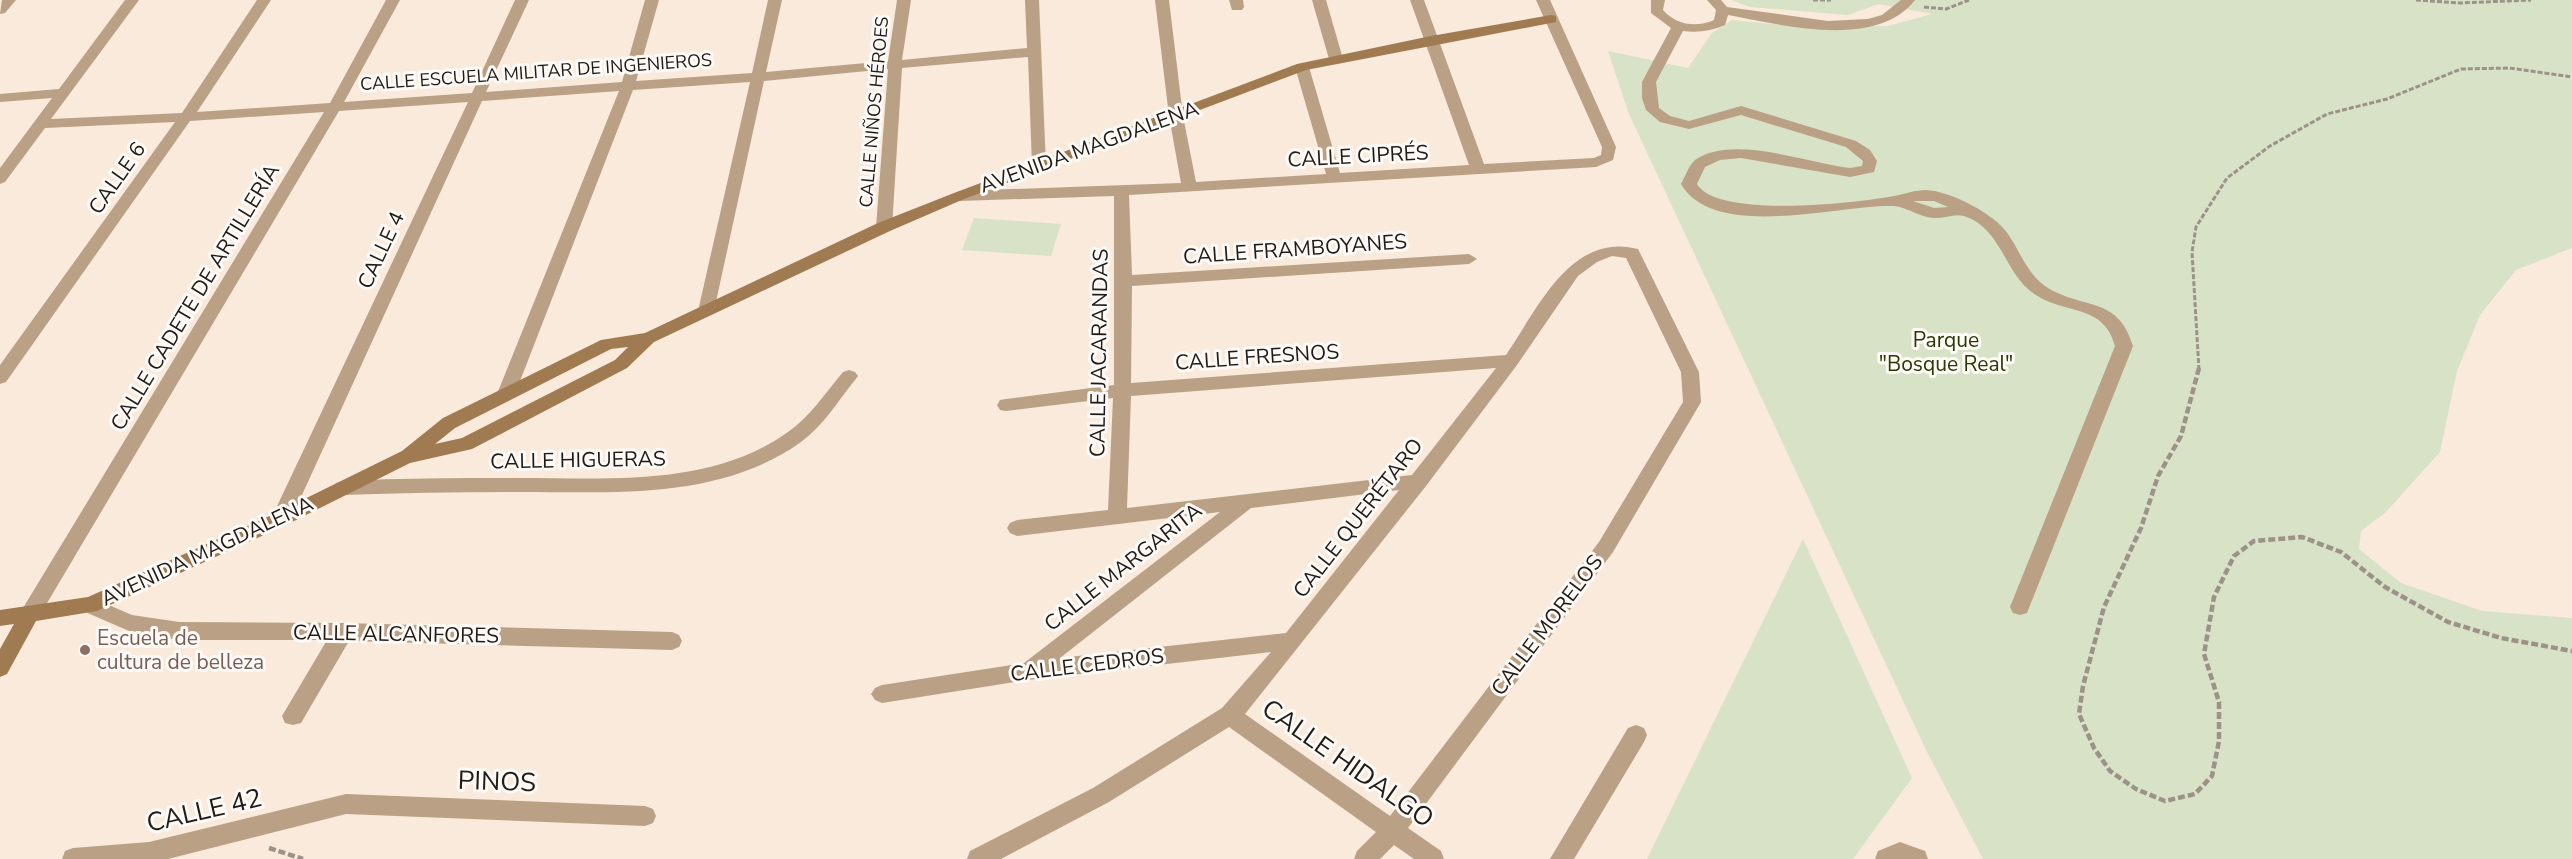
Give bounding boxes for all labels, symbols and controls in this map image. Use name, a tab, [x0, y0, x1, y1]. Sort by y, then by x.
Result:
street label: CALLE NIÑOS HÉROES	[854, 15, 894, 209]
street label: CALLE ESCUELA MILITAR DE INGENIEROS	[359, 48, 713, 96]
street label: AVENIDA MAGDALENA	[976, 94, 1202, 200]
street label: CALLE 6	[82, 136, 152, 220]
street label: CALLE CIPRÉS	[1287, 138, 1429, 174]
street label: CALLE CADETE DE ARTILLERÍA	[104, 158, 286, 436]
street label: CALLE 4	[351, 207, 411, 293]
street label: CALLE FRAMBOYANES	[1182, 227, 1408, 271]
street label: CALLE JACARANDAS	[1083, 248, 1115, 457]
park label: Parque "Bosque Real"	[1879, 326, 2013, 378]
street label: CALLE FRESNOS	[1174, 337, 1340, 377]
street label: CALLE QUERÉTARO	[1287, 432, 1429, 604]
street label: CALLE HIGUERAS	[490, 444, 666, 476]
street label: AVENIDA MAGDALENA	[96, 489, 318, 613]
street label: CALLE MARGARITA	[1038, 497, 1208, 637]
street label: CALLE MORELOS	[1485, 549, 1609, 701]
street label: CALLE ALCANFORES	[293, 618, 499, 650]
place label: Escuela de cultura de belleza	[97, 624, 264, 676]
street label: CALLE CEDROS	[1009, 642, 1165, 688]
marker: Escuela de cultura de belleza	[78, 643, 92, 657]
street label: CALLE HIDALGO	[1255, 691, 1441, 836]
street label: PINOS	[457, 763, 537, 800]
street label: CALLE 42	[143, 780, 265, 841]

